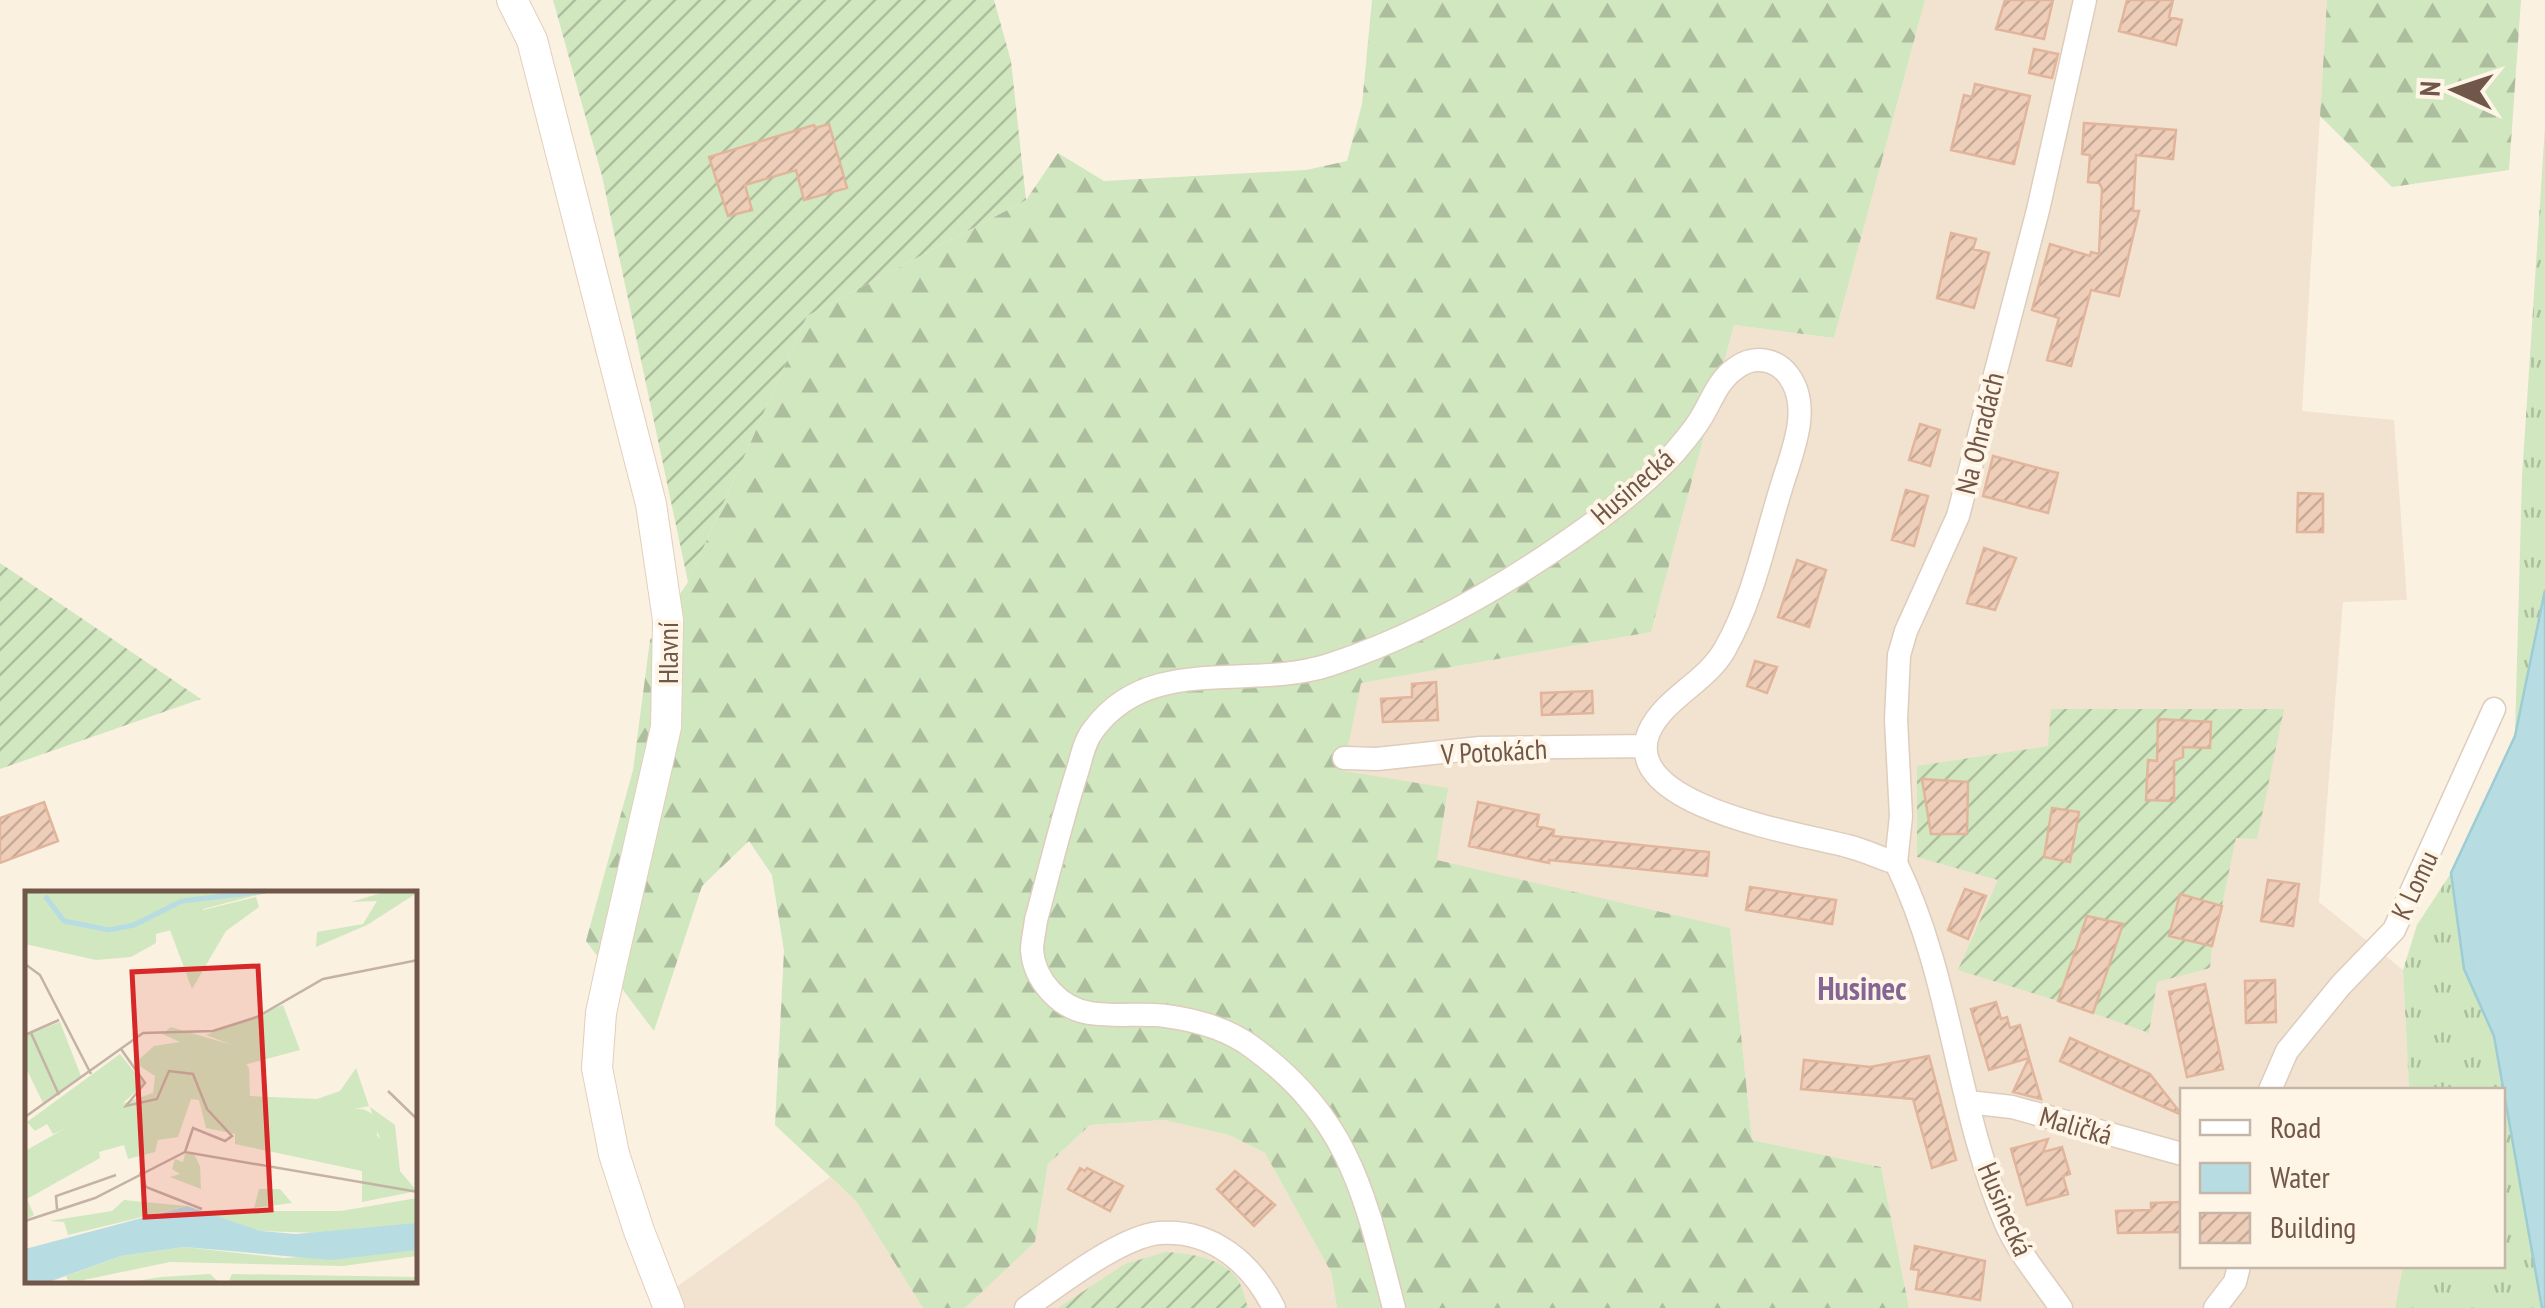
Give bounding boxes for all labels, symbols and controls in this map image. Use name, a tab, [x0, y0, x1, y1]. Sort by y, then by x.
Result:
north arrow	[2405, 40, 2505, 140]
text: N	[2411, 80, 2448, 97]
street label: Na Ohradách	[1946, 368, 2012, 498]
street label: Husinecká	[1583, 440, 1681, 532]
street label: Hlavní	[649, 622, 686, 684]
street label: V Potokách	[1439, 730, 1548, 772]
street label: K Lomu	[2382, 845, 2446, 925]
inset map	[25, 891, 418, 1283]
district label: Husinec	[1818, 967, 1907, 1009]
legend	[2180, 1088, 2505, 1268]
street label: Maličká	[2035, 1097, 2117, 1153]
text: Road	[2270, 1107, 2321, 1146]
street label: Husinecká	[1970, 1156, 2042, 1262]
text: Water	[2270, 1157, 2331, 1196]
text: Building	[2270, 1207, 2356, 1246]

